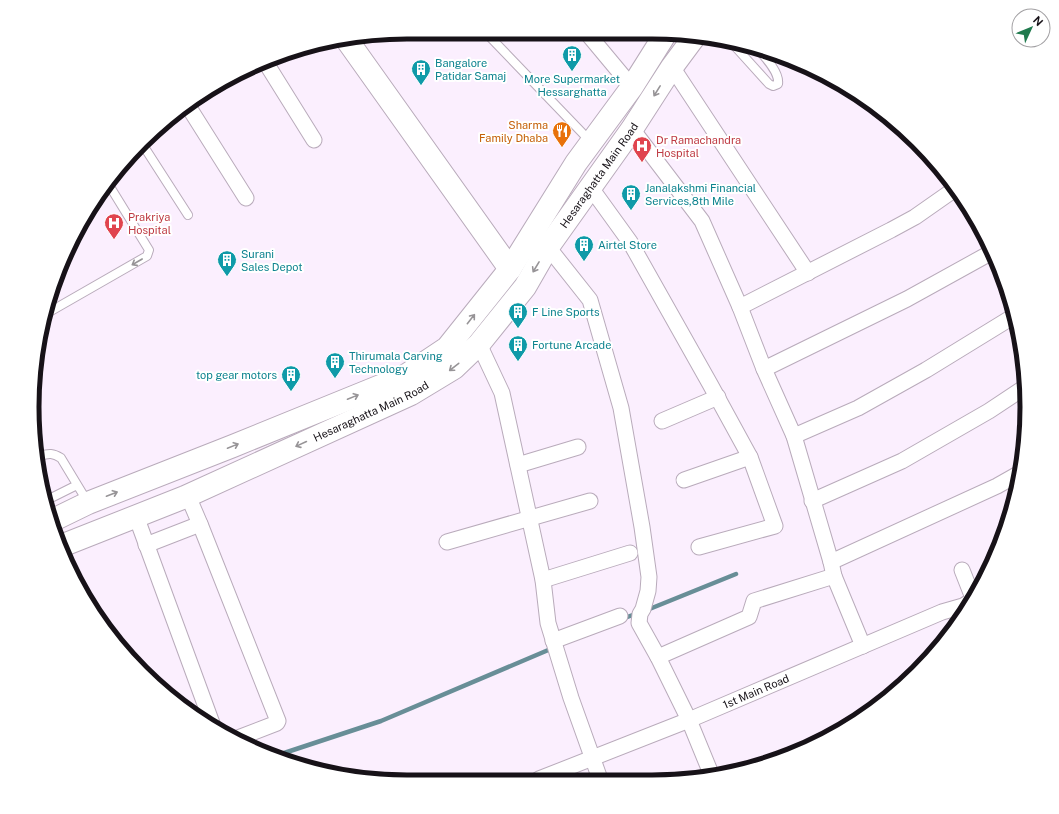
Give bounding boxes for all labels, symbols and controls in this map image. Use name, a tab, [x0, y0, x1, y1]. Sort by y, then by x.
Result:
north arrow	[1011, 8, 1051, 48]
text: N	[1031, 14, 1045, 28]
building icon: More Supermarket Hessarghatta	[561, 44, 583, 72]
place label: Bangalore Patidar Samaj	[435, 57, 506, 82]
building icon: Bangalore Patidar Samaj	[410, 58, 432, 86]
place label: More Supermarket Hessarghatta	[524, 73, 620, 98]
one-way arrow	[653, 85, 661, 96]
place label: Sharma Family Dhaba	[479, 119, 548, 144]
restaurant icon: Sharma Family Dhaba	[551, 120, 573, 148]
street label: Hesaraghatta Main Road	[558, 121, 640, 230]
place label: Dr Ramachandra Hospital	[656, 134, 741, 159]
hospital icon: Dr Ramachandra Hospital	[631, 135, 653, 163]
place label: Janalakshmi Financial Services,8th Mile	[645, 182, 756, 207]
building icon: Janalakshmi Financial Services,8th Mile	[620, 183, 642, 211]
place label: Prakriya Hospital	[128, 211, 171, 236]
hospital icon: Prakriya Hospital	[103, 212, 125, 240]
building icon: Airtel Store	[573, 234, 595, 262]
place label: Airtel Store	[598, 239, 657, 251]
place label: Surani Sales Depot	[241, 248, 303, 273]
building icon: Surani Sales Depot	[216, 249, 238, 277]
one-way arrow	[131, 259, 143, 267]
one-way arrow	[532, 261, 540, 273]
building icon: F Line Sports	[507, 301, 529, 329]
place label: F Line Sports	[532, 306, 600, 318]
one-way arrow	[466, 313, 475, 324]
building icon: Fortune Arcade	[507, 334, 529, 362]
place label: Fortune Arcade	[532, 339, 611, 351]
place label: Thirumala Carving Technology	[349, 350, 443, 375]
building icon: Thirumala Carving Technology	[324, 351, 346, 379]
one-way arrow	[448, 363, 459, 371]
building icon: top gear motors	[280, 364, 302, 392]
place label: top gear motors	[196, 369, 277, 381]
street label: Hesaraghatta Main Road	[311, 379, 431, 444]
one-way arrow	[347, 393, 359, 400]
one-way arrow	[295, 441, 307, 449]
one-way arrow	[227, 442, 239, 450]
one-way arrow	[106, 490, 118, 497]
street label: 1st Main Road	[721, 672, 791, 711]

